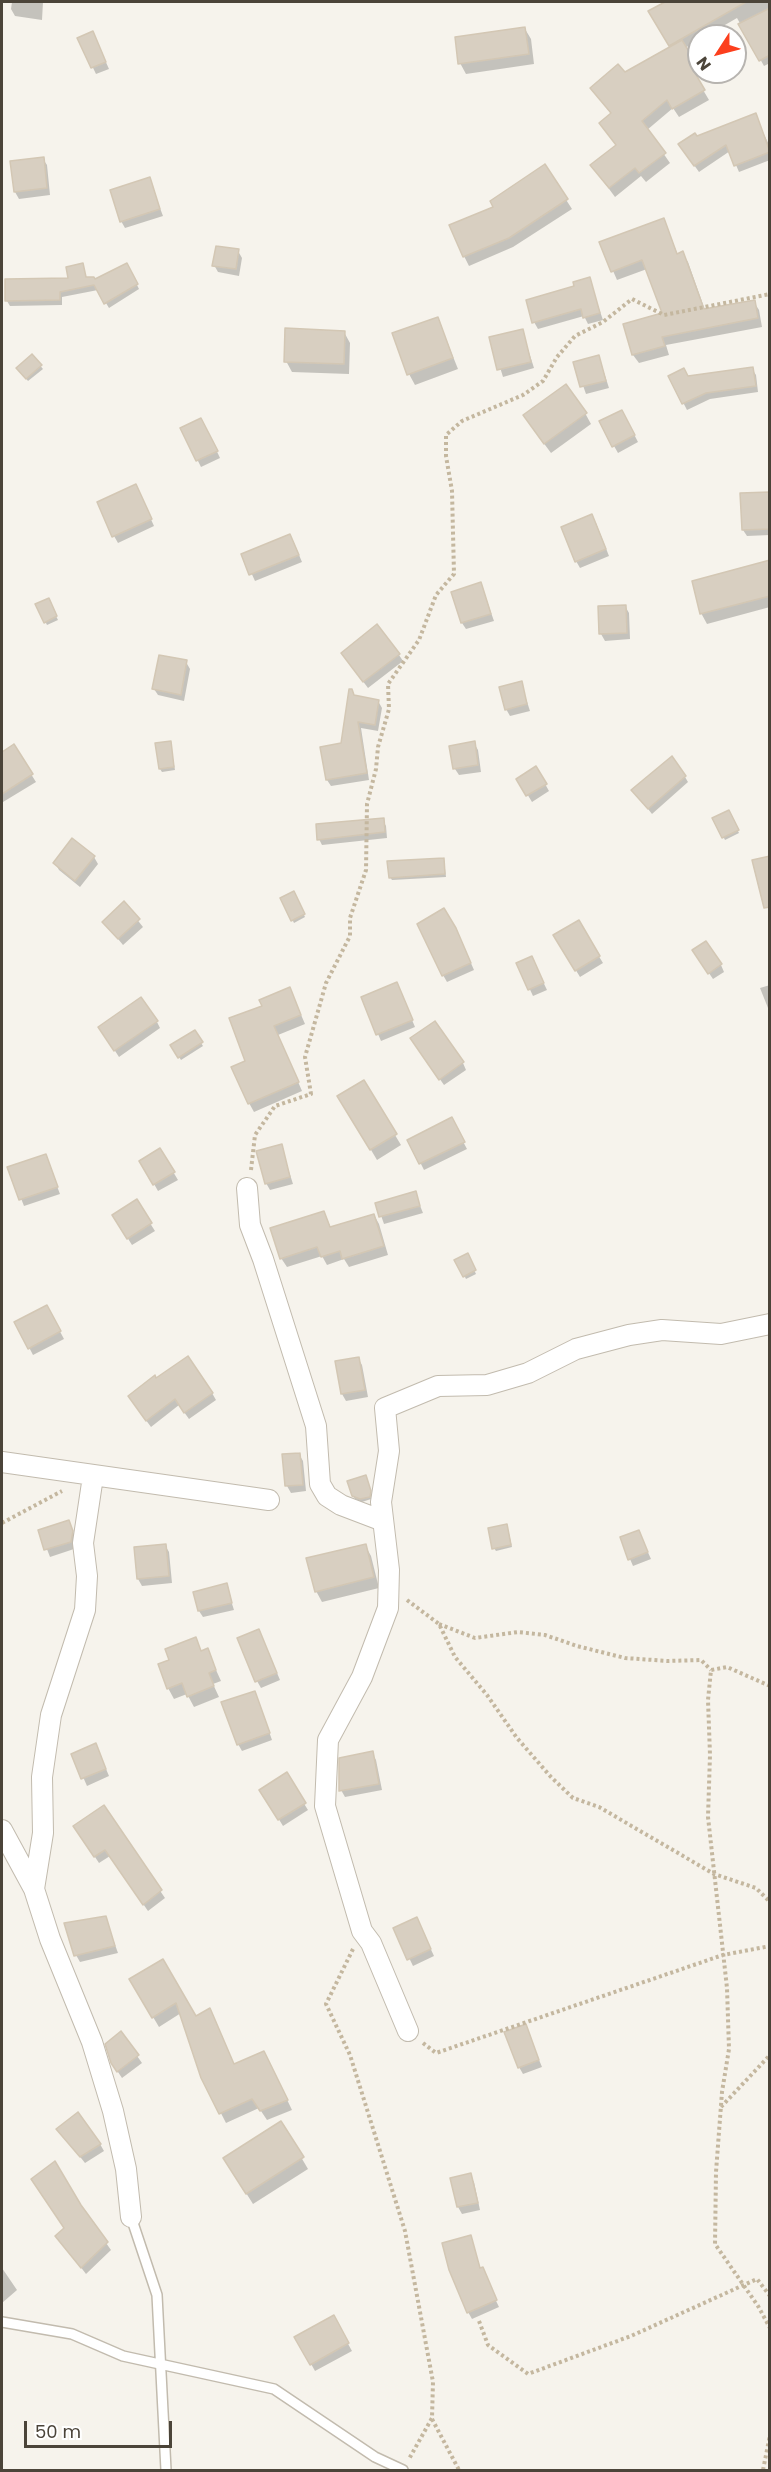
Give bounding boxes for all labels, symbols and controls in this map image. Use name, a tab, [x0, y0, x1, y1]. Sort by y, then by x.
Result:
north arrow	[687, 24, 747, 84]
text: N	[691, 52, 717, 75]
scale bar	[27, 2409, 176, 2447]
text: 50 m	[35, 2419, 81, 2444]

